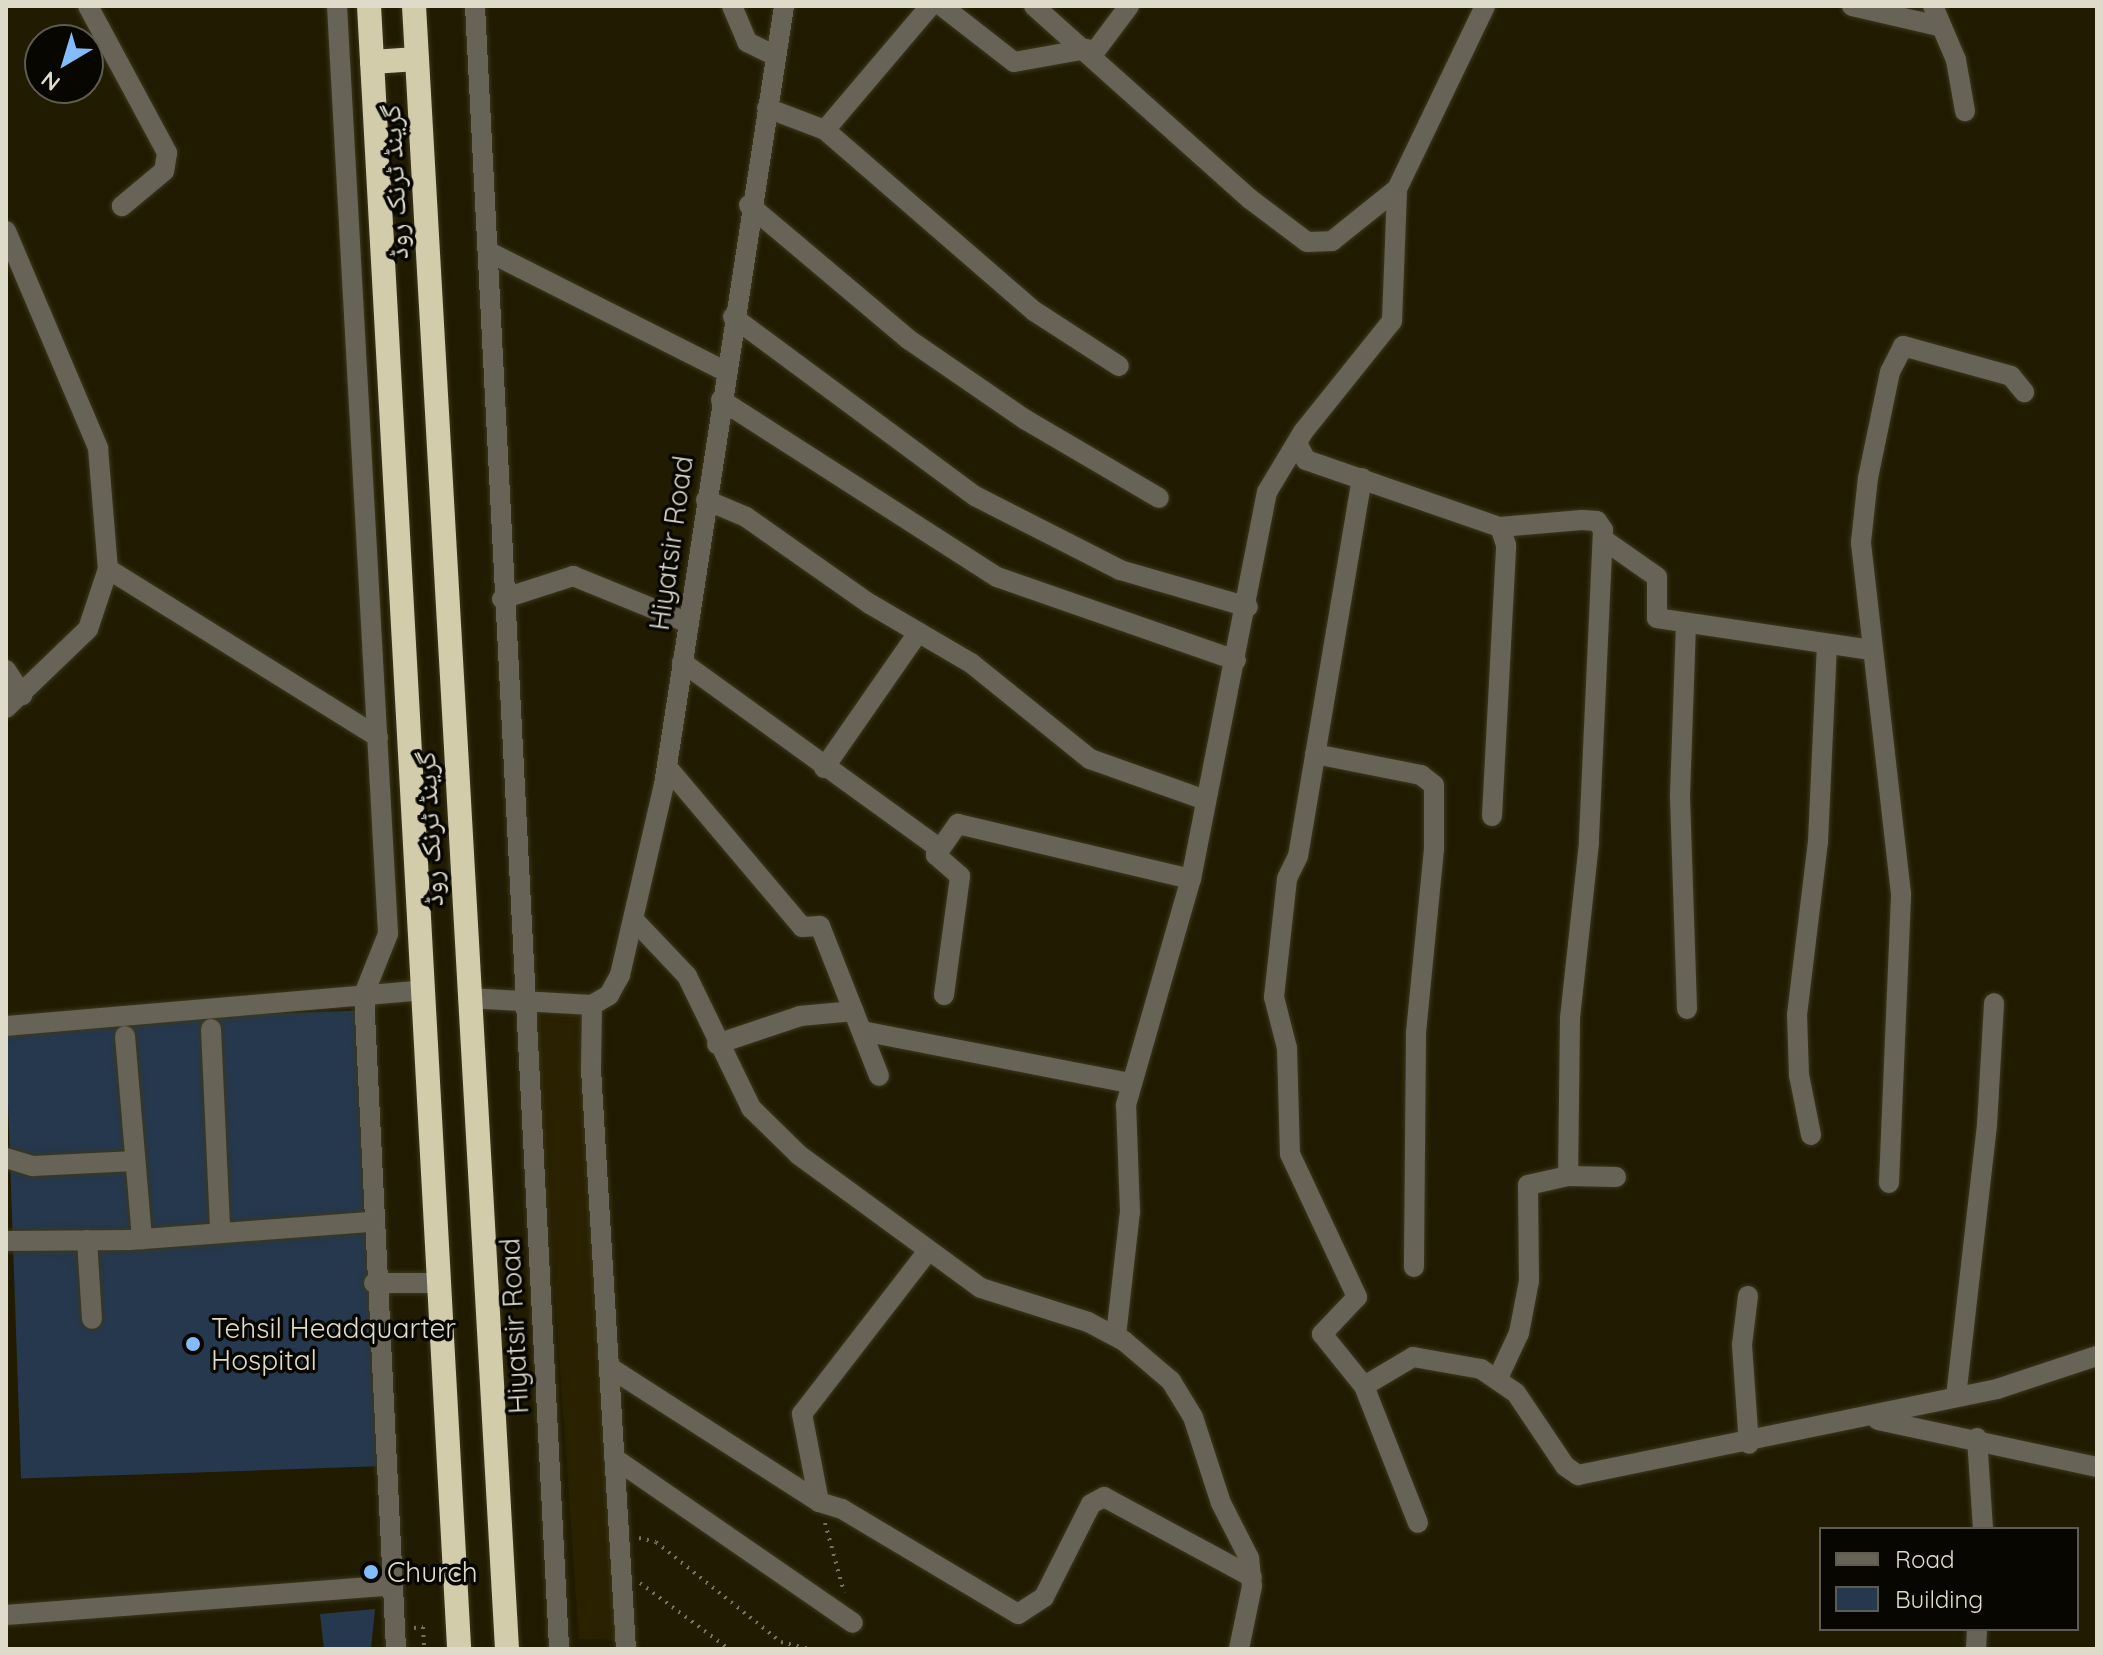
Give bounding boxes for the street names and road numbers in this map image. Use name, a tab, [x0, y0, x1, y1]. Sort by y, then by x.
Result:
street label: گرینڈ ٹرنک روڈ	[373, 104, 415, 260]
street label: Hiyatsir Road	[642, 453, 700, 633]
street label: گرینڈ ٹرنک روڈ	[408, 751, 450, 907]
street label: Hiyatsir Road	[493, 1237, 535, 1415]

